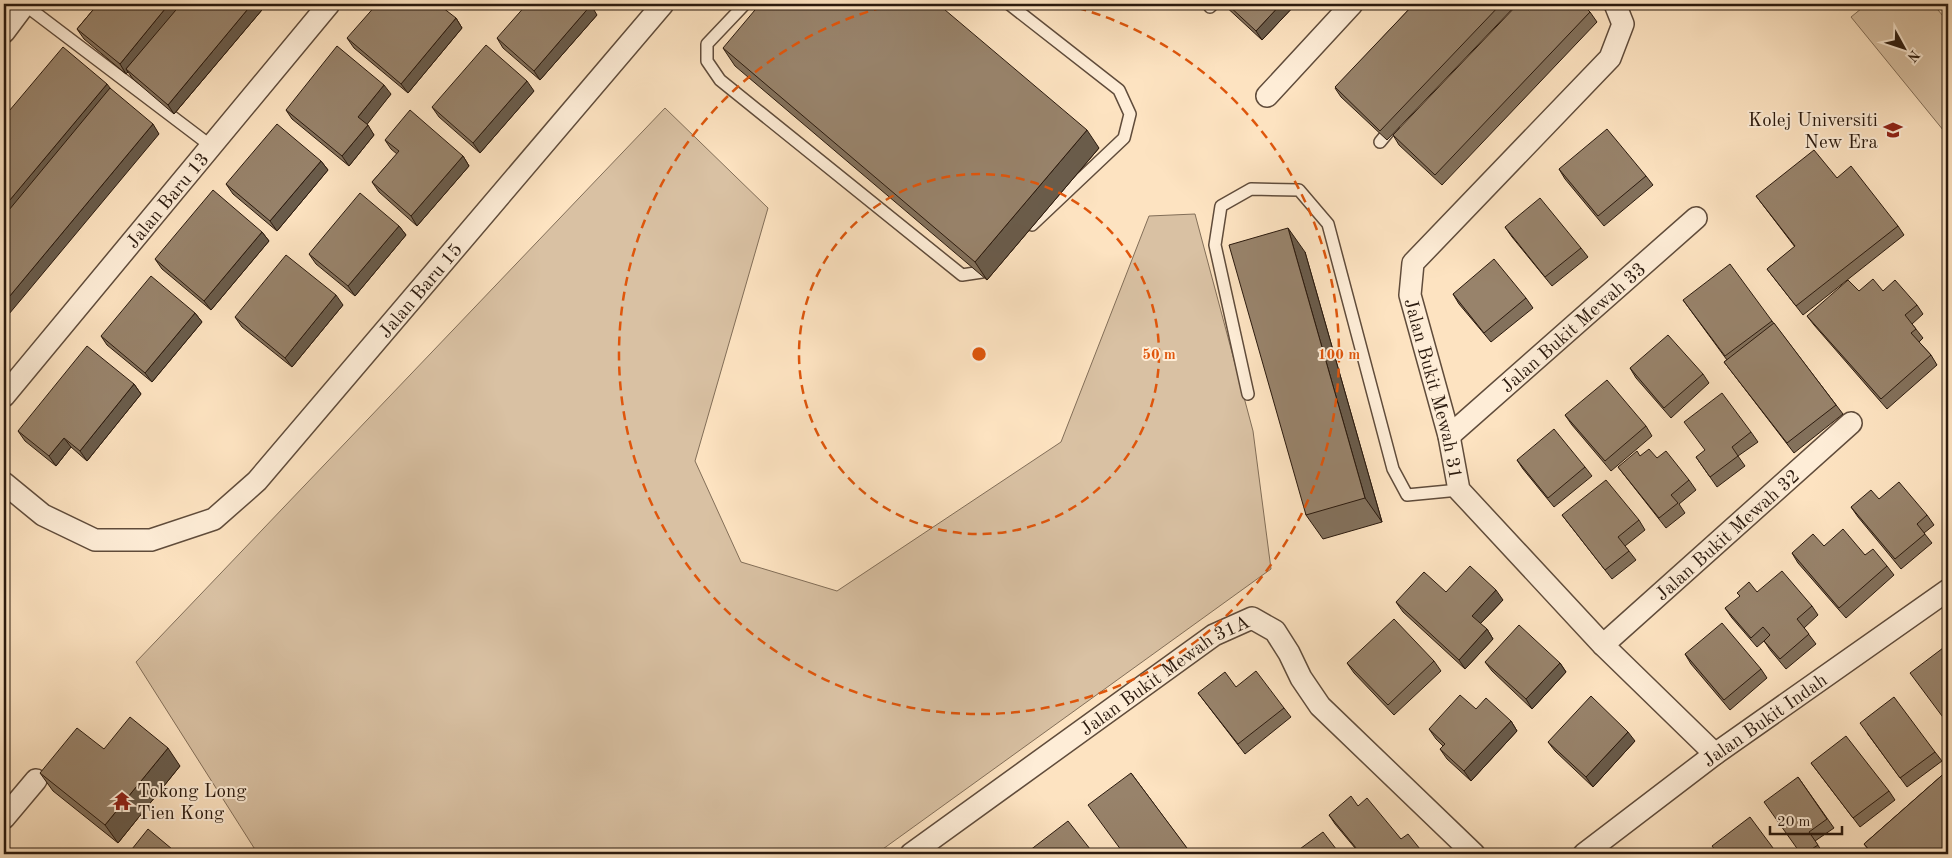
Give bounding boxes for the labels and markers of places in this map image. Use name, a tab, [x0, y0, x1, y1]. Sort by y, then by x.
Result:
place label: Kolej Universiti New Era	[1748, 112, 1879, 153]
school or university icon: Kolej Universiti New Era	[1882, 119, 1904, 141]
centre of rings	[970, 345, 988, 363]
place label: Tokong Long Tien Kong	[137, 783, 247, 824]
temple icon: Tokong Long Tien Kong	[111, 790, 133, 812]

